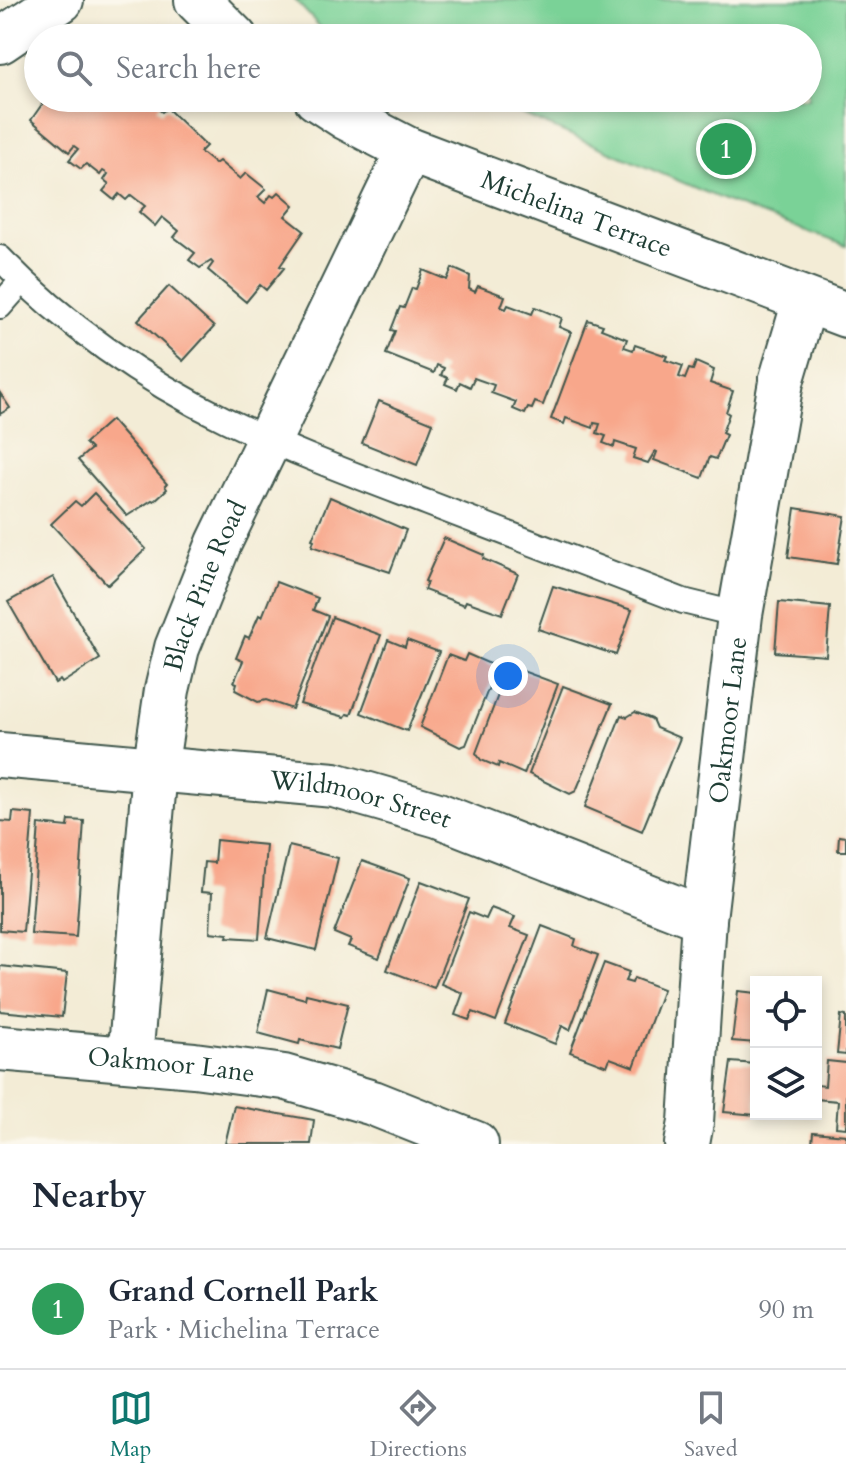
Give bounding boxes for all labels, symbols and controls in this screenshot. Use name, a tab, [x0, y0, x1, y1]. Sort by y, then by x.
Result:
search box	[24, 24, 822, 112]
icon: search	[52, 46, 96, 90]
text: Search here	[116, 48, 261, 89]
pin: 1	[700, 119, 752, 179]
street label: Michelina Terrace	[476, 162, 677, 266]
street label: Black Pine Road	[155, 494, 255, 675]
street label: Oakmoor Lane	[701, 635, 755, 806]
your location	[488, 656, 528, 696]
street label: Wildmoor Street	[267, 762, 457, 837]
map controls	[750, 976, 822, 1120]
button: locate	[750, 976, 822, 1048]
street label: Oakmoor Lane	[86, 1039, 257, 1091]
button: layers	[750, 1048, 822, 1120]
text: Nearby	[32, 1173, 147, 1219]
text: Grand Cornell Park	[108, 1271, 378, 1312]
text: 1	[51, 1292, 65, 1327]
text: 90 m	[758, 1292, 814, 1327]
text: Park · Michelina Terrace	[108, 1312, 380, 1347]
tab: Map	[109, 1386, 153, 1464]
tab: Directions	[370, 1386, 467, 1464]
tab: Saved	[684, 1386, 737, 1464]

